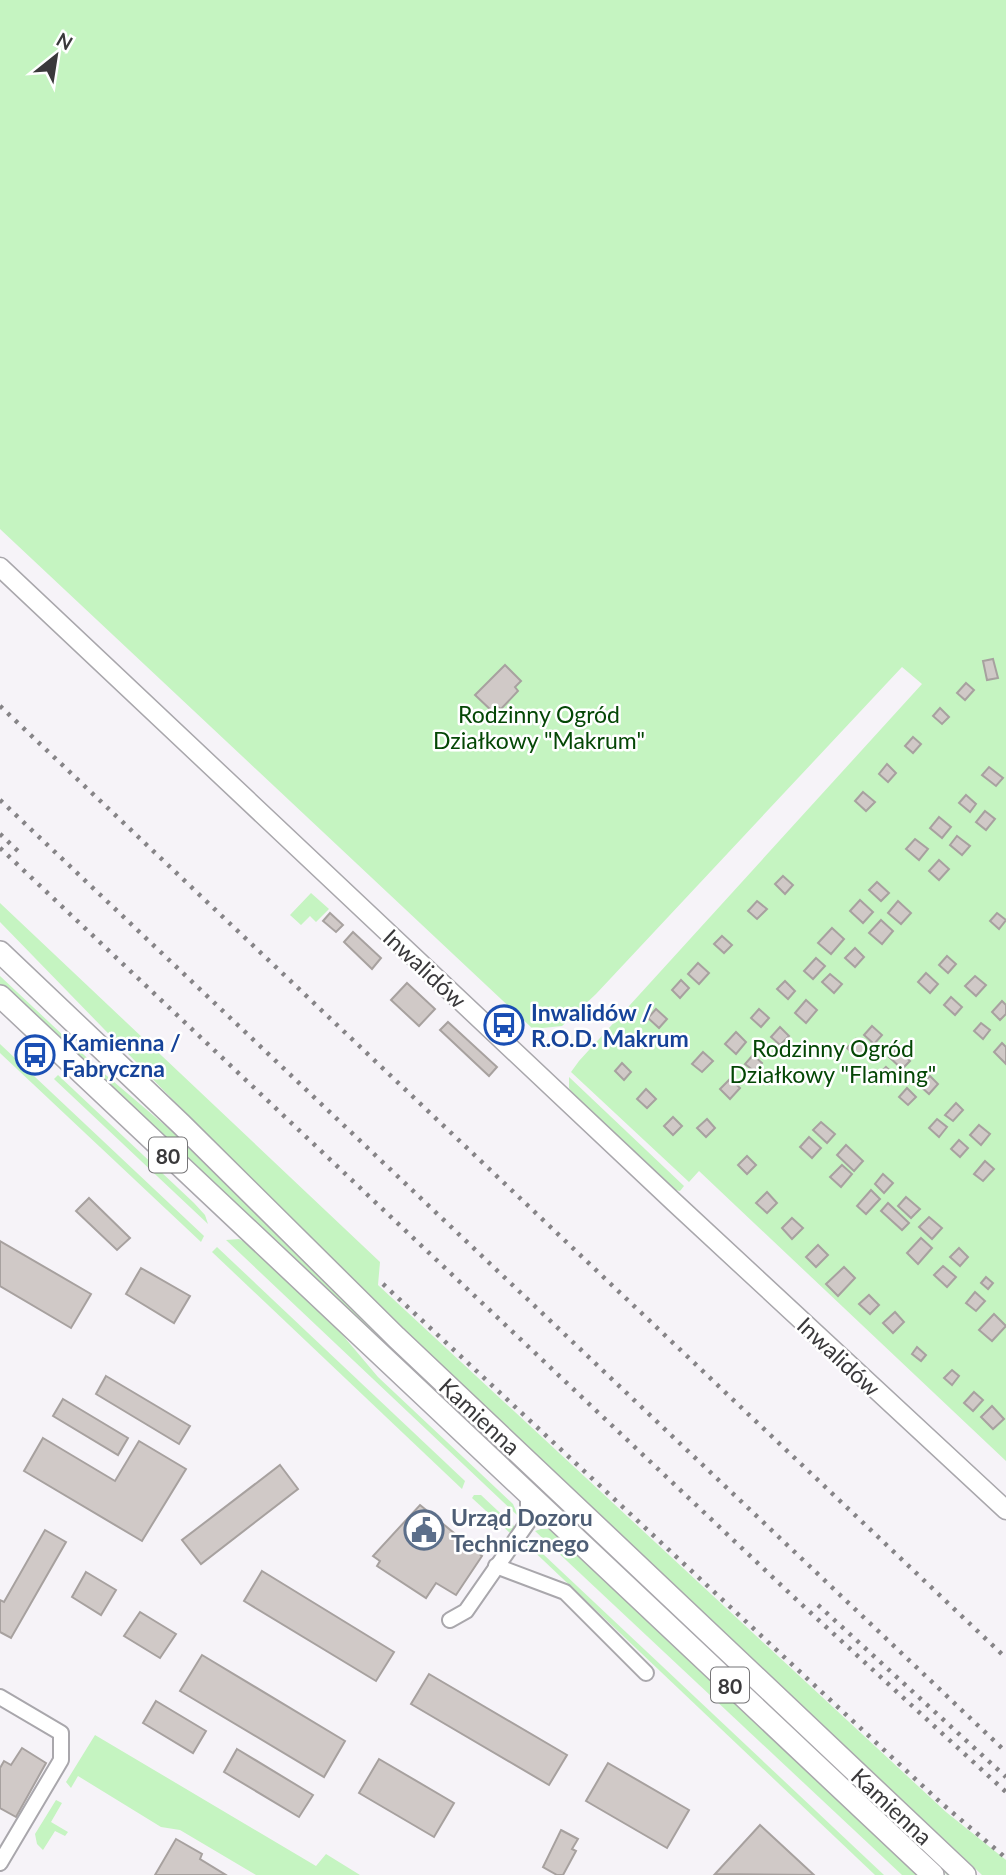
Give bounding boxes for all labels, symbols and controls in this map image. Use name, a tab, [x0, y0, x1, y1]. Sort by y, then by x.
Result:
north arrow	[21, 21, 91, 91]
text: N	[53, 27, 77, 54]
park label: Rodzinny Ogród Działkowy "Makrum"	[433, 700, 645, 754]
street label: Inwalidów	[378, 923, 472, 1013]
place label: Inwalidów / R.O.D. Makrum	[531, 998, 689, 1052]
bus stop icon: Inwalidów / R.O.D. Makrum	[483, 1004, 525, 1046]
place label: Kamienna / Fabryczna	[62, 1028, 181, 1082]
bus stop icon: Kamienna / Fabryczna	[14, 1034, 56, 1076]
park label: Rodzinny Ogród Działkowy "Flaming"	[730, 1034, 936, 1088]
road number: 80	[149, 1138, 187, 1172]
street label: Inwalidów	[792, 1311, 886, 1401]
street label: Kamienna	[434, 1372, 526, 1460]
place label: Urząd Dozoru Technicznego	[451, 1503, 593, 1557]
public building icon: Urząd Dozoru Technicznego	[403, 1509, 445, 1551]
road number: 80	[711, 1668, 749, 1702]
street label: Kamienna	[846, 1762, 938, 1850]

